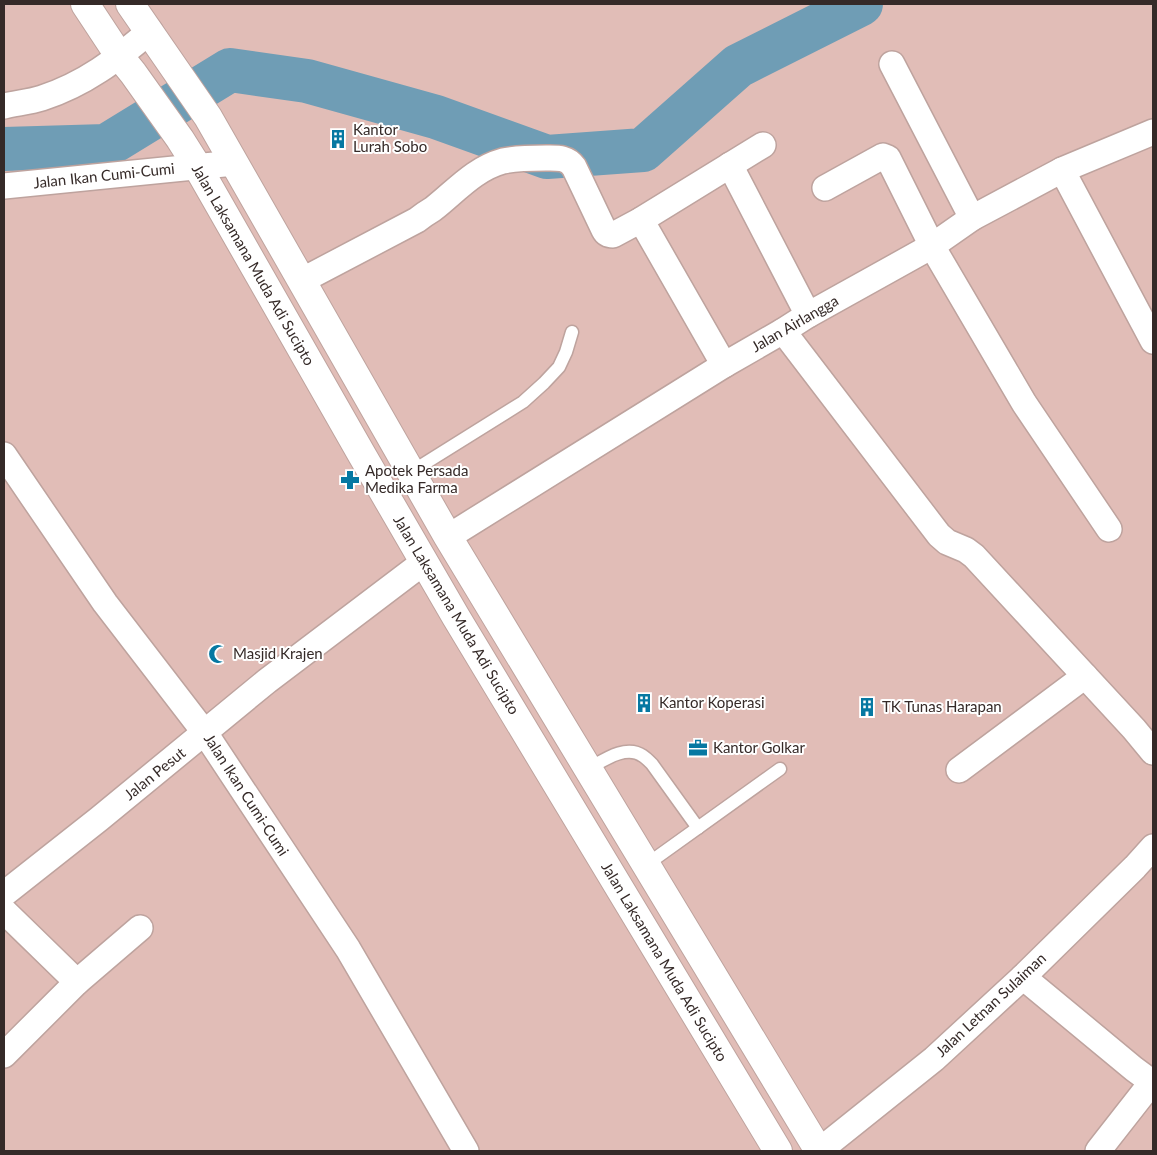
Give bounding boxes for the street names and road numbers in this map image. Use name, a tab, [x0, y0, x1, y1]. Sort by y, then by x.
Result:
street label: Jalan Ikan Cumi-Cumi	[32, 159, 175, 191]
street label: Jalan Laksamana Muda Adi Sucipto	[189, 161, 319, 368]
street label: Jalan Airlangga	[748, 291, 841, 355]
street label: Jalan Laksamana Muda Adi Sucipto	[390, 512, 524, 717]
street label: Jalan Ikan Cumi-Cumi	[201, 730, 293, 859]
street label: Jalan Pesut	[120, 743, 189, 803]
street label: Jalan Laksamana Muda Adi Sucipto	[598, 859, 732, 1064]
street label: Jalan Letnan Sulaiman	[931, 948, 1049, 1060]

